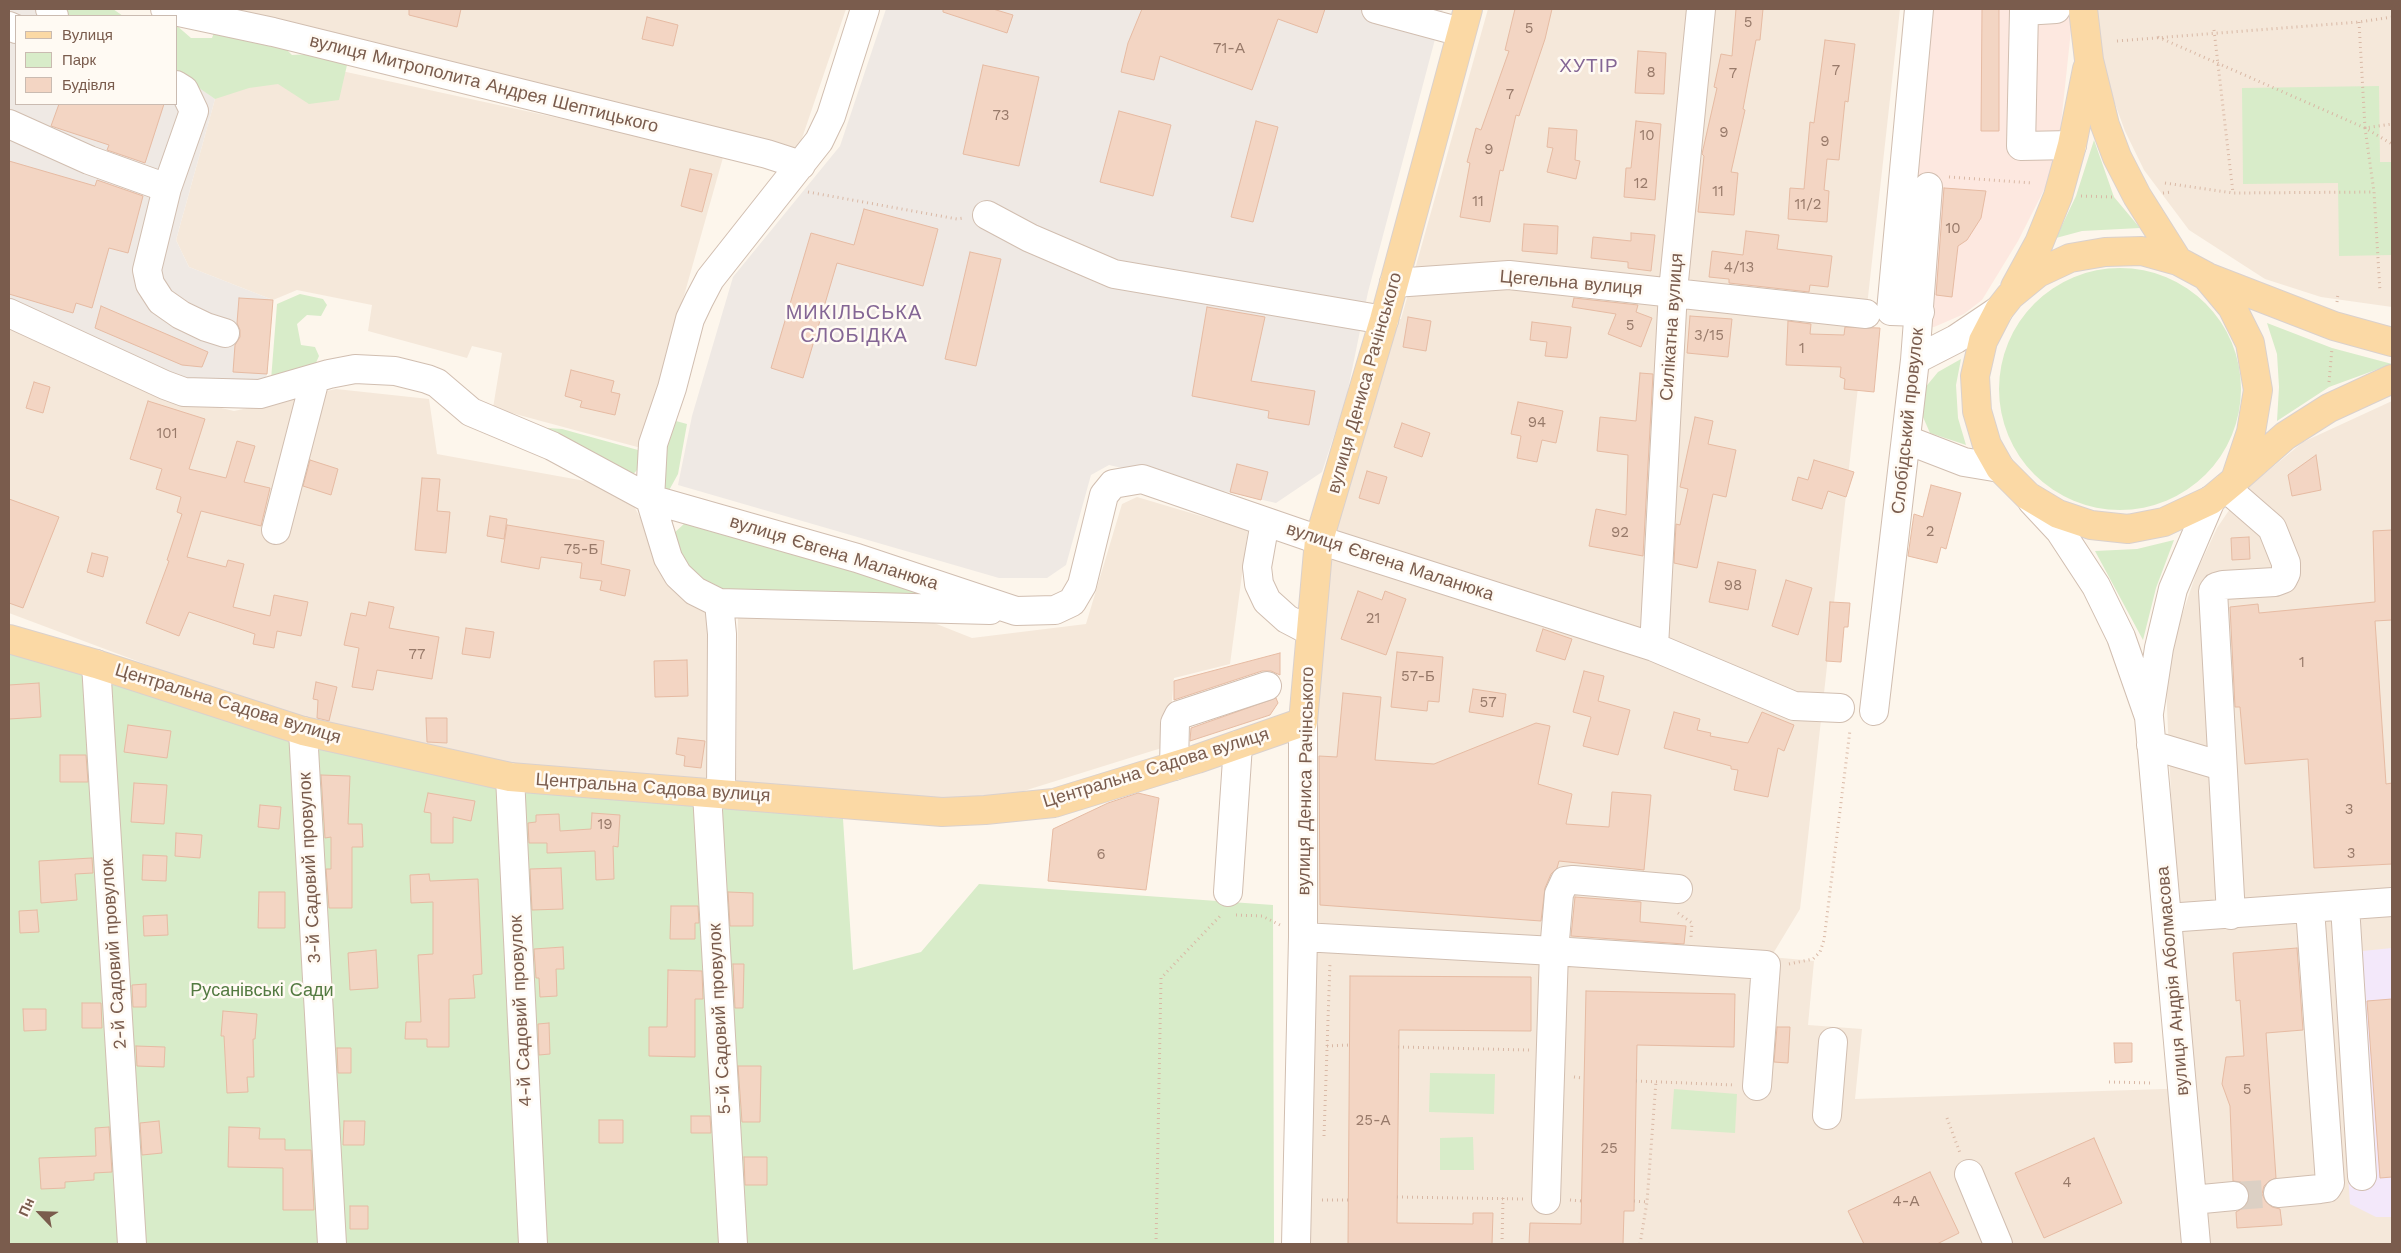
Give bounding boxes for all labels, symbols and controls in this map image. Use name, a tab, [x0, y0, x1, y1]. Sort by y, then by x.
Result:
house number: 5	[1744, 14, 1752, 32]
legend	[15, 15, 178, 105]
house number: 5	[1525, 20, 1533, 38]
text: Вулиця	[62, 26, 113, 44]
street label: вулиця Митрополита Андрея Шептицького	[307, 30, 661, 138]
house number: 71-А	[1213, 40, 1245, 58]
text: Парк	[62, 51, 96, 69]
district label: ХУТІР	[1559, 55, 1619, 77]
house number: 7	[1832, 62, 1840, 80]
house number: 8	[1646, 64, 1656, 82]
house number: 7	[1729, 65, 1737, 83]
text: Будівля	[62, 76, 115, 94]
house number: 7	[1506, 86, 1514, 104]
house number: 73	[992, 107, 1010, 125]
house number: 9	[1719, 124, 1729, 142]
house number: 10	[1639, 127, 1655, 145]
house number: 9	[1820, 133, 1830, 151]
house number: 9	[1484, 141, 1494, 159]
house number: 12	[1634, 175, 1648, 193]
house number: 11	[1712, 183, 1724, 201]
house number: 11	[1472, 193, 1484, 211]
house number: 11/2	[1795, 196, 1821, 214]
house number: 10	[1945, 220, 1961, 238]
street label: Силікатна вулиця	[1656, 252, 1688, 402]
house number: 4/13	[1724, 259, 1754, 277]
street label: Цегельна вулиця	[1499, 266, 1643, 300]
street label: вулиця Дениса Рачінського	[1323, 270, 1407, 496]
district label: МИКІЛЬСЬКА СЛОБІДКА	[784, 301, 924, 348]
house number: 5	[1626, 317, 1634, 335]
house number: 3/15	[1694, 327, 1724, 345]
street label: Слобідський провулок	[1887, 327, 1929, 515]
house number: 1	[1799, 340, 1805, 358]
house number: 94	[1528, 414, 1546, 432]
house number: 101	[156, 425, 178, 443]
street label: вулиця Євгена Маланюка	[727, 511, 941, 595]
street label: вулиця Євгена Маланюка	[1284, 518, 1496, 606]
house number: 2	[1926, 523, 1934, 541]
house number: 92	[1611, 524, 1629, 542]
house number: 75-Б	[564, 541, 598, 559]
house number: 98	[1724, 577, 1742, 595]
house number: 21	[1366, 610, 1380, 628]
house number: 77	[409, 646, 425, 664]
house number: 1	[2299, 654, 2305, 672]
street label: Центральна Садова вулиця	[112, 659, 344, 749]
street label: вулиця Дениса Рачінського	[1293, 666, 1319, 896]
house number: 57-Б	[1401, 668, 1435, 686]
house number: 57	[1479, 694, 1497, 712]
street label: Центральна Садова вулиця	[1040, 723, 1272, 813]
street label: Центральна Садова вулиця	[535, 769, 771, 807]
street label: 3-й Садовий провулок	[294, 772, 326, 964]
house number: 3	[2345, 801, 2353, 819]
house number: 19	[597, 816, 613, 834]
house number: 3	[2347, 845, 2355, 863]
house number: 6	[1096, 846, 1106, 864]
street label: 2-й Садовий провулок	[97, 858, 131, 1050]
street label: вулиця Андрія Аболмасова	[2152, 865, 2194, 1097]
street label: 4-й Садовий провулок	[505, 915, 537, 1107]
street label: 5-й Садовий провулок	[704, 923, 736, 1115]
park label: Русанівські Сади	[190, 980, 334, 1002]
house number: 5	[2243, 1081, 2251, 1099]
house number: 25-А	[1355, 1112, 1391, 1130]
house number: 25	[1600, 1140, 1618, 1158]
house number: 4	[2062, 1174, 2072, 1192]
north arrow	[15, 1188, 65, 1238]
house number: 4-А	[1893, 1193, 1919, 1211]
text: Пн	[15, 1195, 37, 1219]

